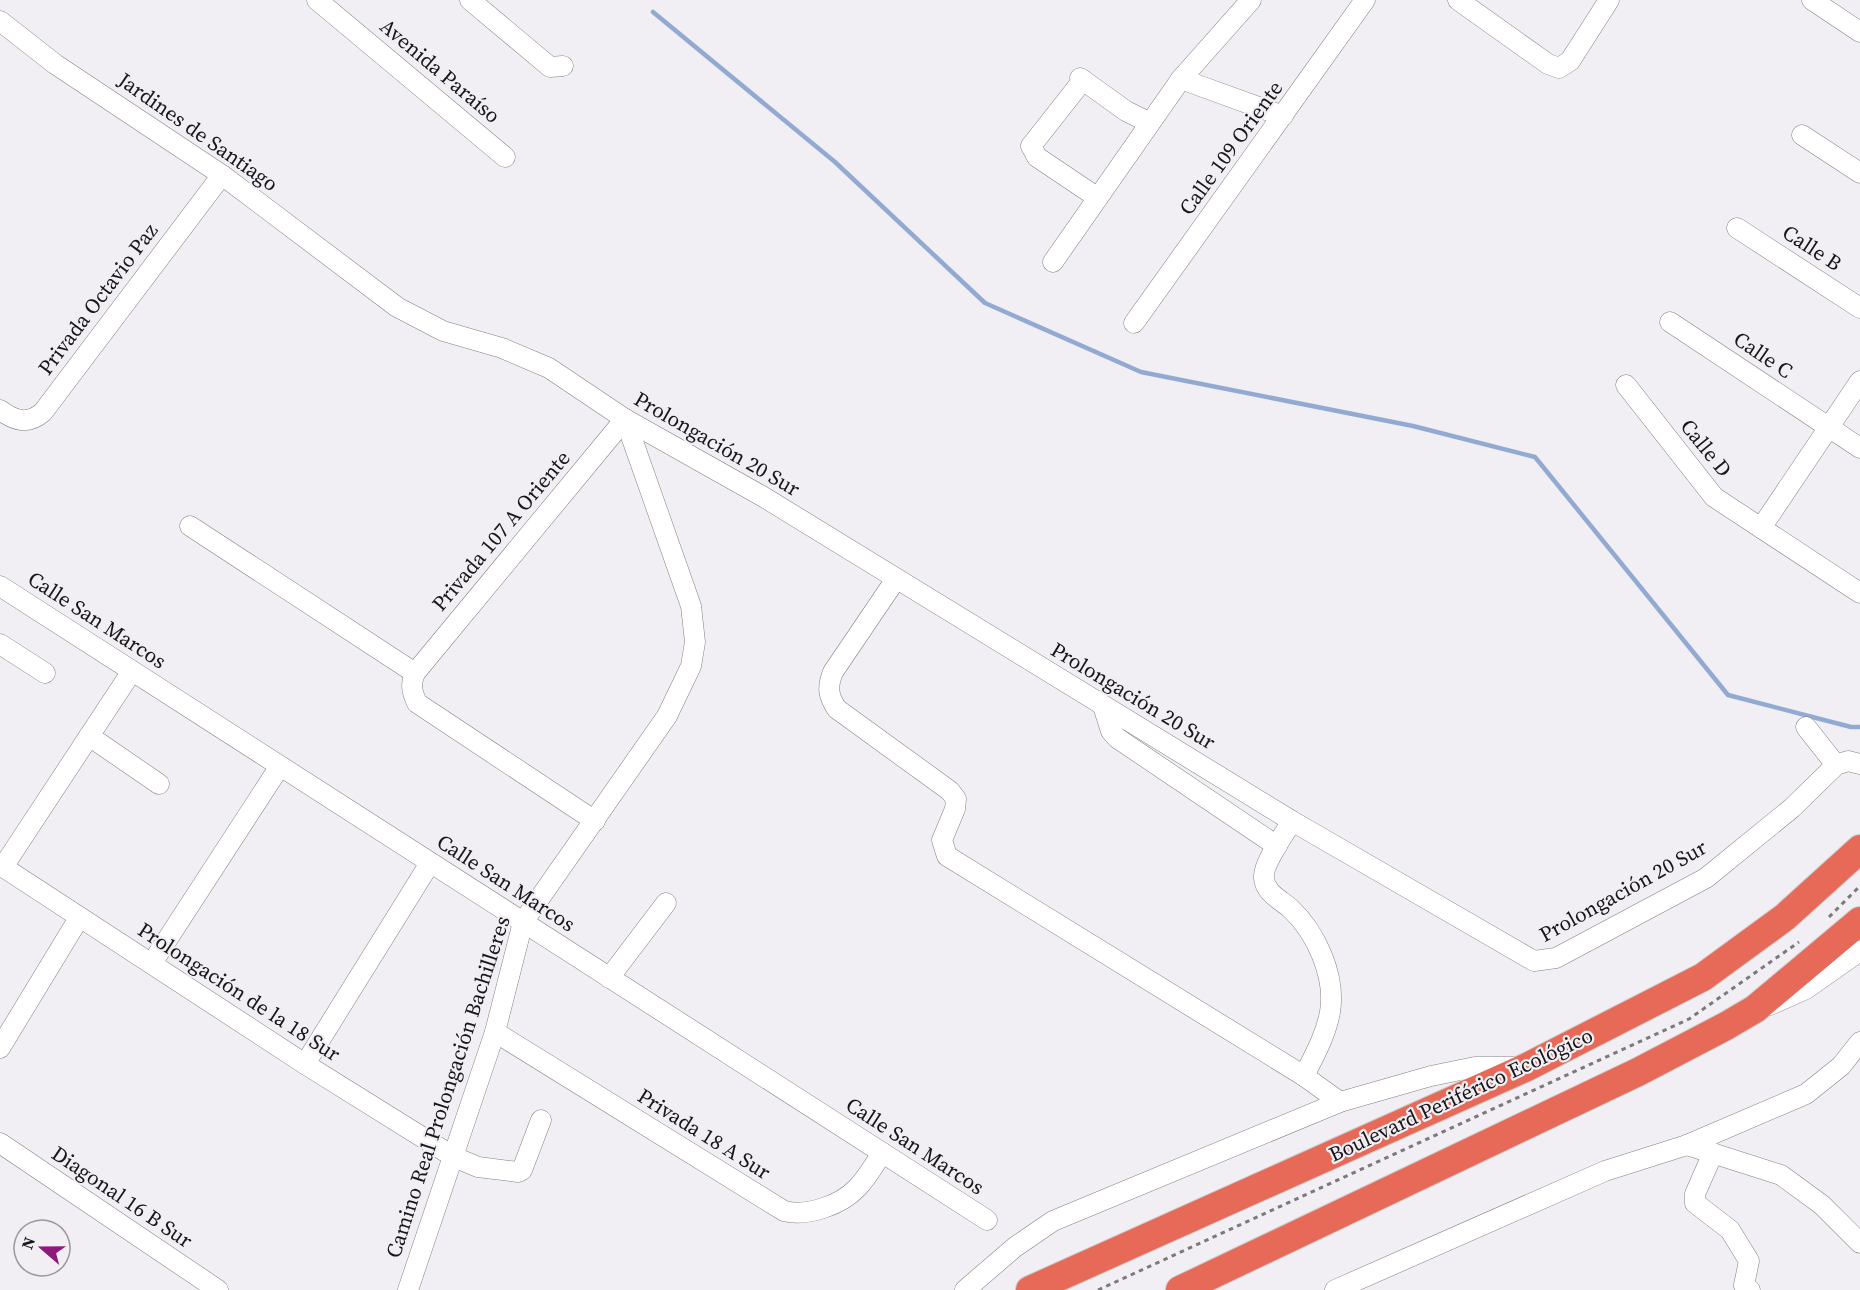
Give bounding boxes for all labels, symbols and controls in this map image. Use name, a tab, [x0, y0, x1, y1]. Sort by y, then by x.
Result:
street label: Avenida Paraíso	[374, 12, 507, 130]
street label: Jardines de Santiago	[112, 65, 284, 198]
street label: Calle 109 Oriente	[1172, 75, 1289, 221]
street label: Privada Octavio Paz	[31, 216, 165, 381]
street label: Calle B	[1777, 218, 1848, 278]
street label: Calle C	[1728, 324, 1798, 385]
street label: Prolongación 20 Sur	[629, 384, 806, 503]
street label: Calle D	[1674, 413, 1739, 483]
street label: Privada 107 A Oriente	[425, 444, 576, 617]
street label: Calle San Marcos	[22, 564, 172, 675]
street label: Prolongación 20 Sur	[1046, 635, 1221, 756]
street label: Calle San Marcos	[431, 827, 581, 938]
street label: Prolongación 20 Sur	[1534, 832, 1712, 949]
street label: Camino Real Prolongación Bachilleres	[378, 912, 517, 1262]
street label: Prolongación de la 18 Sur	[132, 915, 346, 1068]
street label: Boulevard Periférico Ecológico	[1324, 1020, 1598, 1169]
street label: Privada 18 A Sur	[632, 1081, 776, 1186]
street label: Calle San Marcos	[840, 1090, 990, 1201]
street label: Diagonal 16 B Sur	[46, 1139, 198, 1255]
north arrow	[12, 1218, 72, 1278]
text: N	[16, 1233, 40, 1252]

